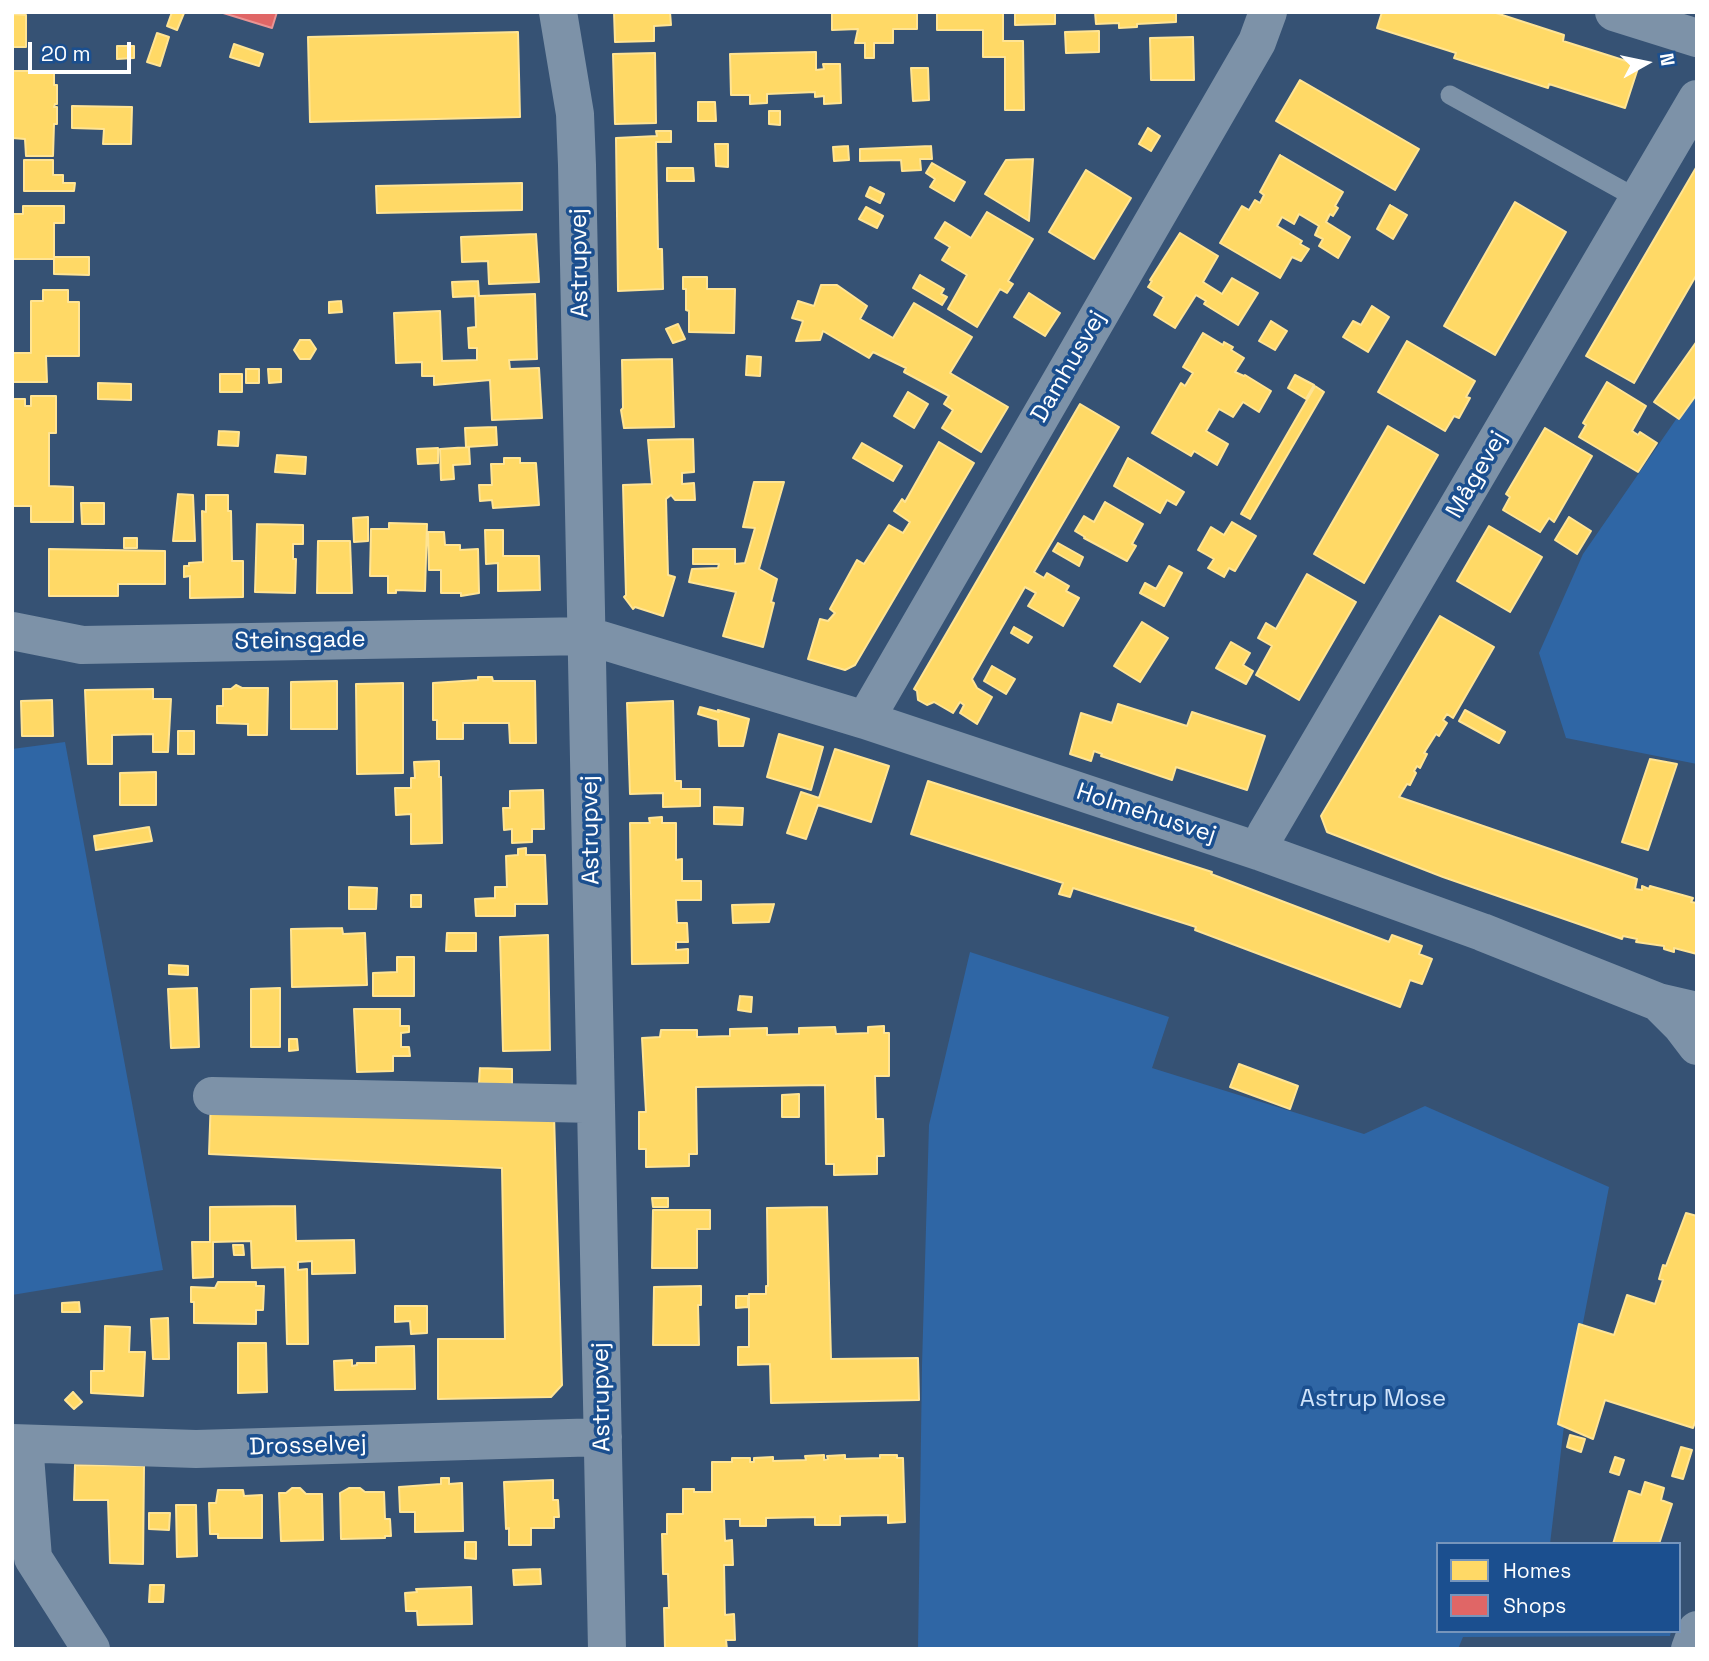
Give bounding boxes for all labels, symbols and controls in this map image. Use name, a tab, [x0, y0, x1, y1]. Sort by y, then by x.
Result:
scale bar	[32, 28, 135, 72]
north arrow	[1611, 28, 1681, 98]
text: 20 m	[41, 40, 91, 67]
text: N	[1654, 51, 1681, 68]
street label: Astrupvej	[565, 208, 595, 318]
street label: Damhusvej	[1025, 306, 1113, 428]
street label: Mågevej	[1441, 426, 1513, 524]
street label: Steinsgade	[234, 625, 366, 657]
street label: Astrupvej	[576, 775, 606, 885]
street label: Holmehusvej	[1072, 778, 1220, 850]
street label: Astrupvej	[587, 1342, 617, 1452]
park label: Astrup Mose	[1300, 1385, 1446, 1413]
street label: Drosselvej	[249, 1430, 367, 1462]
legend	[1436, 1542, 1681, 1633]
text: Homes	[1503, 1557, 1571, 1584]
text: Shops	[1503, 1592, 1566, 1619]

